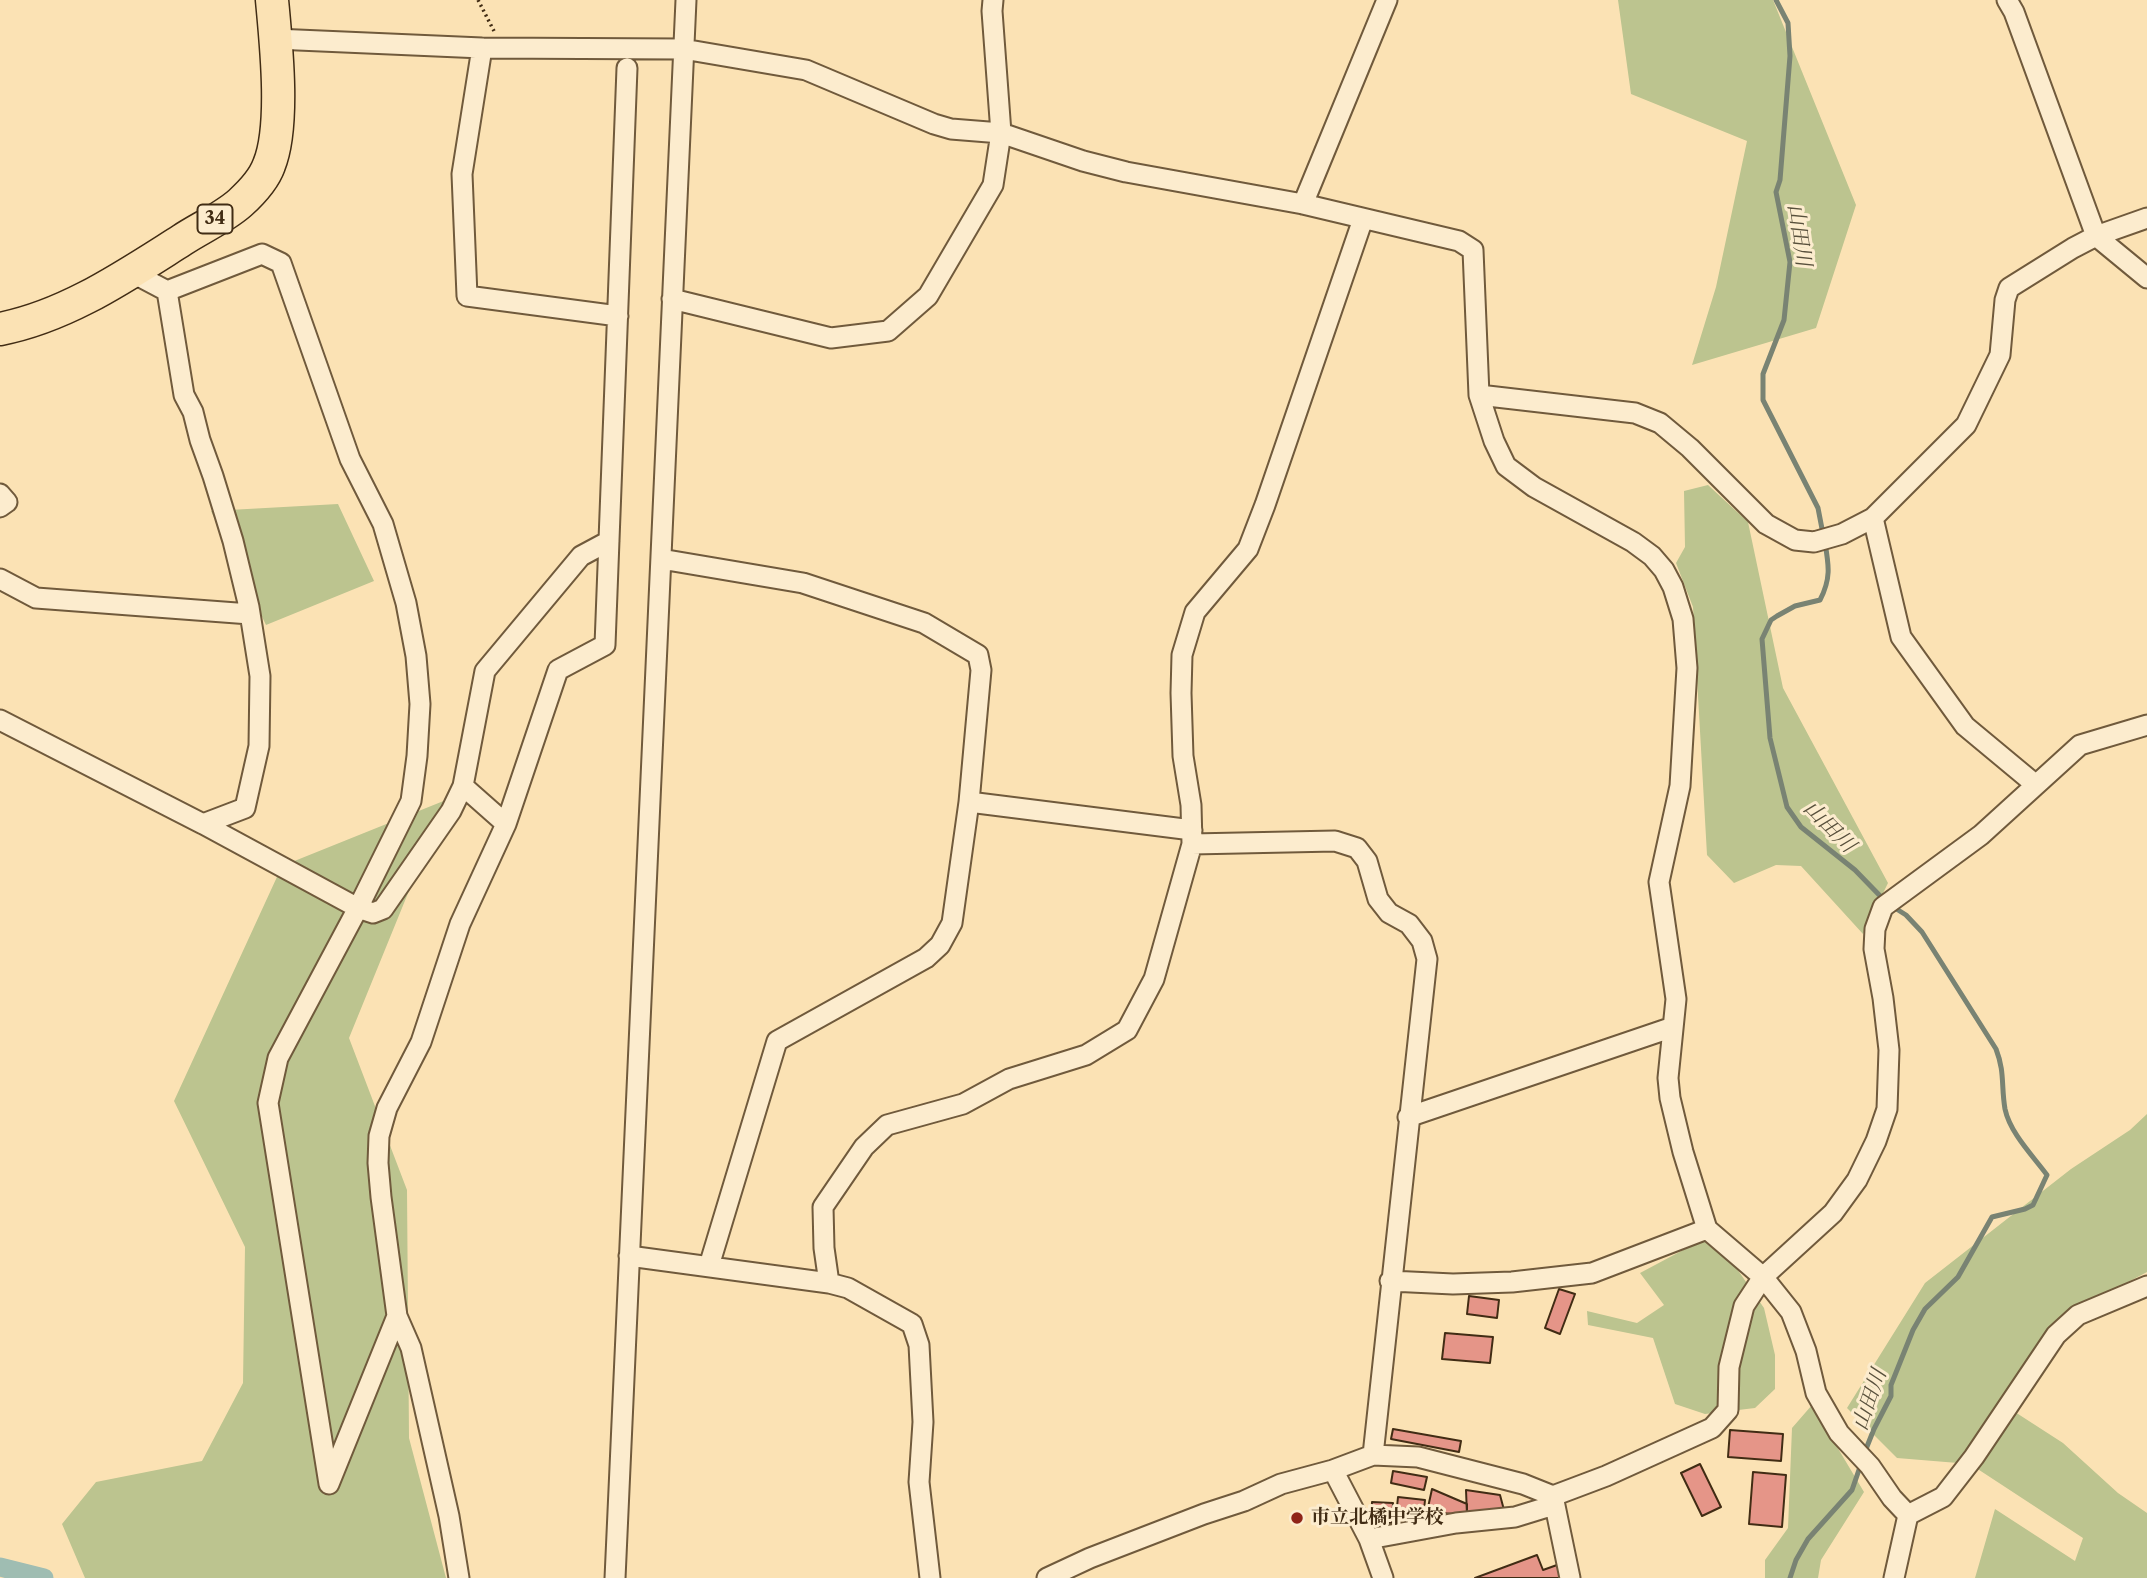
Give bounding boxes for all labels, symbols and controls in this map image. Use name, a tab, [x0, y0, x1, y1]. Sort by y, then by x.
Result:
water label: 山田川	[1782, 202, 1816, 268]
road number: 34	[198, 204, 232, 233]
water label: 山田川	[1798, 796, 1860, 858]
water label: 山田川	[1848, 1366, 1892, 1434]
place label: 市立北橘中学校	[1311, 1507, 1444, 1529]
marker: 市立北橘中学校	[1289, 1510, 1305, 1526]

